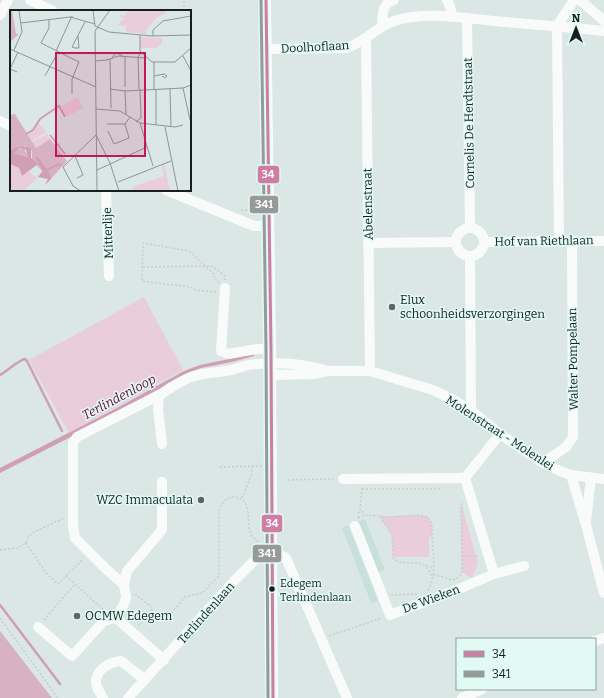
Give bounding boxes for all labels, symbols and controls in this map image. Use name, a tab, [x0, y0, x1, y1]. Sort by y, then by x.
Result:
north arrow	[556, 8, 596, 48]
inset map	[10, 10, 191, 191]
text: N	[572, 12, 581, 25]
street label: Doolhoflaan	[280, 38, 350, 56]
street label: Cornelis De Herdtstraat	[461, 57, 477, 189]
line badge: 34	[257, 165, 280, 184]
street label: Abelenstraat	[360, 167, 376, 240]
text: 34	[261, 168, 275, 181]
line badge: 341	[249, 195, 279, 214]
text: 341	[255, 198, 273, 211]
street label: Mitterlije	[100, 207, 116, 259]
street label: Hof van Riethlaan	[494, 233, 594, 249]
place label: Elux schoonheidsverzorgingen	[400, 293, 545, 321]
marker: Elux schoonheidsverzorgingen	[387, 302, 397, 312]
street label: Walter Pompelaan	[565, 307, 581, 411]
water label: Terlindenloop	[80, 371, 159, 423]
street label: Molenstraat - Molenlei	[443, 393, 557, 474]
place label: WZC Immaculata	[96, 493, 193, 507]
marker: WZC Immaculata	[196, 495, 206, 505]
line badge: 34	[261, 514, 283, 533]
text: 34	[265, 517, 279, 530]
line badge: 341	[252, 544, 282, 563]
text: 341	[258, 547, 276, 560]
place label: Edegem Terlindenlaan	[280, 577, 352, 604]
street label: Terlindenlaan	[175, 579, 238, 647]
street label: De Wieken	[400, 582, 462, 616]
marker: Edegem Terlindenlaan	[267, 584, 277, 594]
place label: OCMW Edegem	[85, 609, 173, 623]
marker: OCMW Edegem	[72, 611, 82, 621]
legend	[456, 638, 596, 690]
text: 34	[492, 647, 506, 661]
text: 341	[492, 667, 511, 681]

